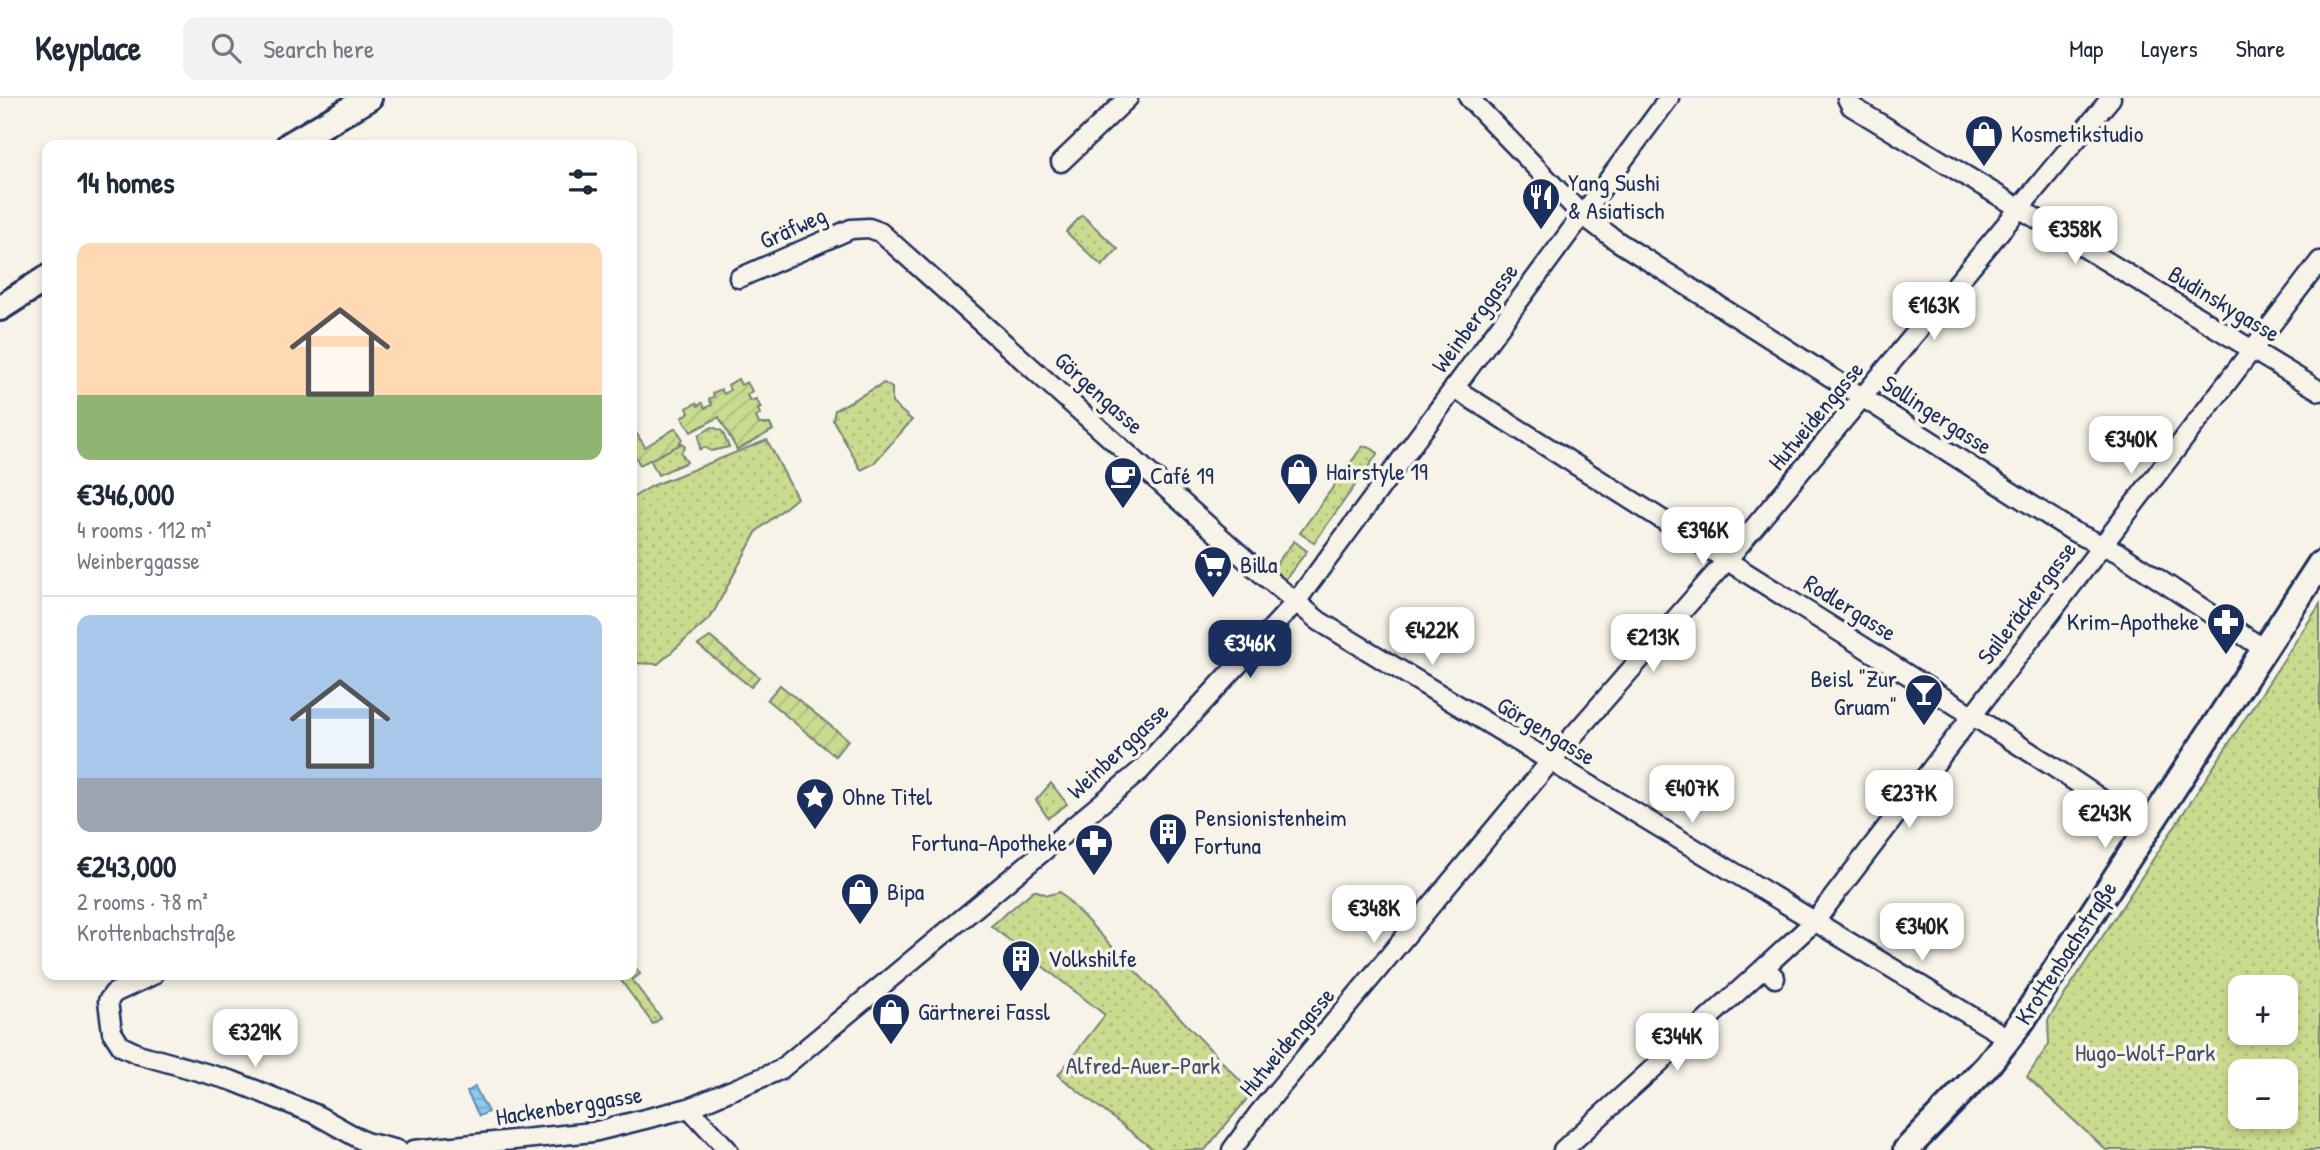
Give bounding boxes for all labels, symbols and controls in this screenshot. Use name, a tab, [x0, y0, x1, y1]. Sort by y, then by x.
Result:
search box	[183, 17, 673, 80]
text: Keyplace	[35, 26, 141, 70]
icon: search	[207, 29, 245, 67]
text: Search here	[263, 31, 374, 66]
text: Map	[2069, 32, 2103, 64]
text: Layers	[2141, 32, 2198, 64]
text: Share	[2236, 32, 2285, 64]
shop icon: Kosmetikstudio	[1963, 113, 2005, 168]
place label: Kosmetikstudio	[2011, 117, 2144, 149]
text: 14 homes	[77, 162, 175, 202]
icon: filters	[564, 163, 602, 201]
place label: Yang Sushi & Asiatisch	[1568, 166, 1664, 226]
restaurant icon: Yang Sushi & Asiatisch	[1520, 176, 1562, 231]
street label: Gräfweg	[754, 198, 831, 256]
pin: €358K	[2026, 206, 2124, 266]
text: €358K	[2048, 213, 2102, 244]
street label: Weinberggasse	[1424, 256, 1525, 379]
street label: Budinskygasse	[2163, 257, 2287, 349]
pin: €163K	[1885, 282, 1983, 342]
icon: home	[277, 289, 403, 415]
text: €163K	[1909, 289, 1959, 320]
street label: Görgengasse	[1048, 344, 1151, 441]
street label: Hutweidengasse	[1760, 354, 1871, 477]
street label: Sollingergasse	[1876, 367, 1999, 462]
pin: €340K	[2082, 416, 2180, 476]
text: €340K	[2105, 423, 2157, 454]
shop icon: Hairstyle 19	[1278, 451, 1320, 506]
cafe icon: Café 19	[1102, 455, 1144, 510]
place label: Hairstyle 19	[1326, 455, 1428, 487]
place label: Café 19	[1150, 459, 1214, 491]
text: €346,000	[77, 474, 174, 514]
pin: €396K	[1654, 508, 1752, 567]
text: 4 rooms · 112 m²	[77, 514, 212, 545]
text: €396K	[1677, 514, 1729, 545]
street label: Saileräckergasse	[1969, 534, 2083, 671]
supermarket icon: Billa	[1192, 544, 1234, 599]
text: Weinberggasse	[77, 545, 200, 576]
place label: Billa	[1240, 548, 1277, 580]
street label: Rodlergasse	[1798, 566, 1903, 648]
pharmacy icon: Krim-Apotheke	[2205, 601, 2247, 656]
place label: Krim-Apotheke	[2067, 605, 2199, 637]
pin: €422K	[1383, 608, 1481, 667]
text: €422K	[1405, 614, 1459, 645]
pin: €213K	[1604, 614, 1702, 674]
pin: €346K	[1201, 620, 1299, 680]
text: €213K	[1627, 621, 1679, 652]
text: €346K	[1224, 627, 1276, 658]
icon: home	[277, 661, 403, 787]
place label: Beisl "Zur Gruam"	[1810, 662, 1897, 722]
bar icon: Beisl "Zur Gruam"	[1903, 672, 1945, 727]
street label: Görgengasse	[1491, 688, 1602, 772]
street label: Weinberggasse	[1060, 695, 1175, 806]
pin: €407K	[1643, 766, 1741, 825]
pin: €237K	[1860, 770, 1958, 830]
text: €407K	[1665, 772, 1719, 803]
place icon: Ohne Titel	[794, 776, 836, 831]
text: €237K	[1881, 777, 1937, 808]
place label: Ohne Titel	[842, 780, 933, 812]
pin: €243K	[2056, 790, 2154, 850]
text: €243K	[2079, 797, 2131, 828]
place label: Pensionistenheim Fortuna	[1194, 801, 1347, 861]
building icon: Pensionistenheim Fortuna	[1147, 811, 1189, 866]
pharmacy icon: Fortuna-Apotheke	[1073, 822, 1115, 877]
place label: Fortuna-Apotheke	[911, 826, 1067, 858]
text: €243,000	[77, 846, 177, 886]
shop icon: Bipa	[839, 871, 881, 926]
street label: Krottenbachstraße	[2007, 874, 2124, 1031]
place label: Bipa	[887, 875, 924, 907]
text: 2 rooms · 78 m²	[77, 886, 208, 917]
pin: €348K	[1325, 886, 1423, 945]
text: €348K	[1348, 892, 1400, 923]
pin: €340K	[1873, 904, 1971, 963]
text: €340K	[1896, 910, 1948, 941]
text: Krottenbachstraße	[77, 917, 236, 948]
building icon: Volkshilfe	[1000, 938, 1042, 993]
place label: Volkshilfe	[1048, 942, 1137, 974]
map controls	[2228, 975, 2298, 1129]
button: +	[2228, 975, 2298, 1045]
street label: Hutweidengasse	[1231, 980, 1342, 1103]
shop icon: Gärtnerei Fassl	[870, 991, 912, 1046]
place label: Gärtnerei Fassl	[918, 995, 1050, 1027]
pin: €329K	[206, 1010, 304, 1069]
pin: €344K	[1628, 1014, 1726, 1073]
text: €329K	[229, 1016, 281, 1047]
text: €344K	[1652, 1020, 1702, 1051]
park label: Hugo-Wolf-Park	[2075, 1036, 2215, 1068]
park label: Alfred-Auer-Park	[1066, 1049, 1220, 1081]
button: −	[2228, 1059, 2298, 1129]
street label: Hackenberggasse	[493, 1078, 645, 1132]

